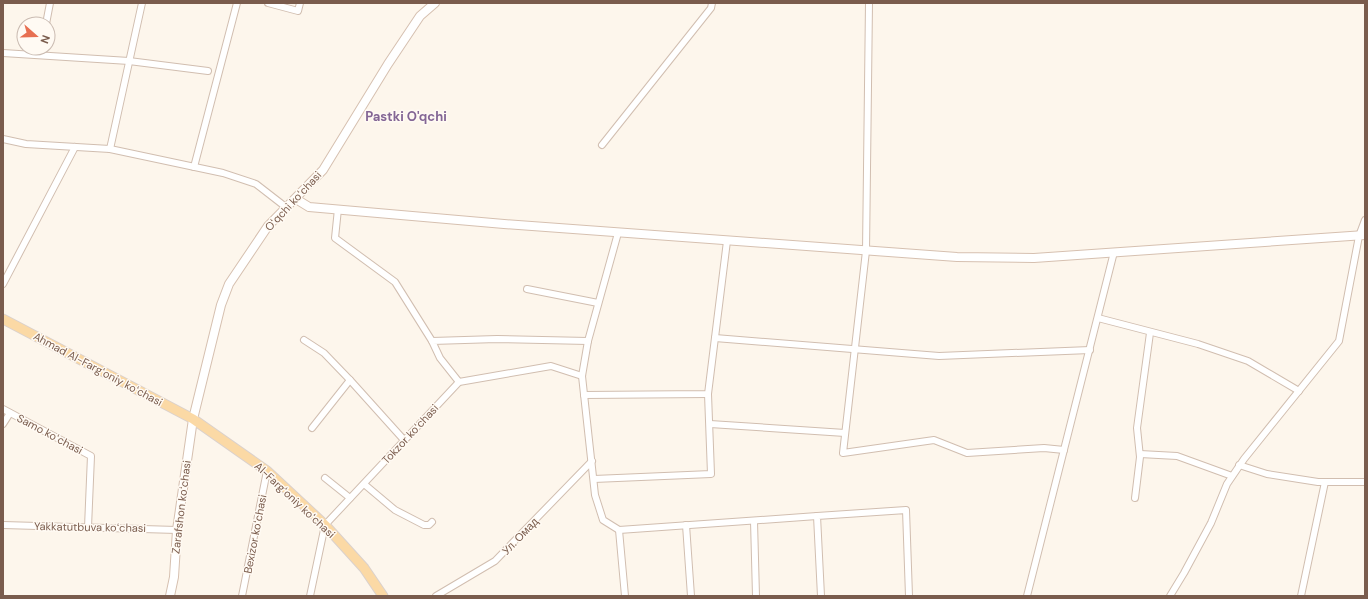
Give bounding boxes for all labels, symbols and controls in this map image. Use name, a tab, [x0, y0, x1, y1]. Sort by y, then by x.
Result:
north arrow	[16, 16, 56, 56]
text: N	[37, 33, 53, 46]
district label: Pastki O'qchi	[365, 108, 447, 125]
street label: Oʻqchi koʻchasi	[262, 168, 324, 234]
street label: Ahmad Al-Fargʻoniy koʻchasi	[31, 329, 165, 409]
street label: Tokzor koʻchasi	[379, 401, 441, 467]
street label: Samo koʻchasi	[15, 411, 85, 457]
street label: Zarafshon koʻchasi	[168, 459, 194, 555]
street label: Al-Fargʻoniy koʻchasi	[252, 459, 338, 541]
street label: Bexizor koʻchasi	[240, 493, 270, 575]
street label: Ул. Омад	[499, 514, 542, 558]
street label: Yakkatutbuva koʻchasi	[34, 519, 146, 535]

